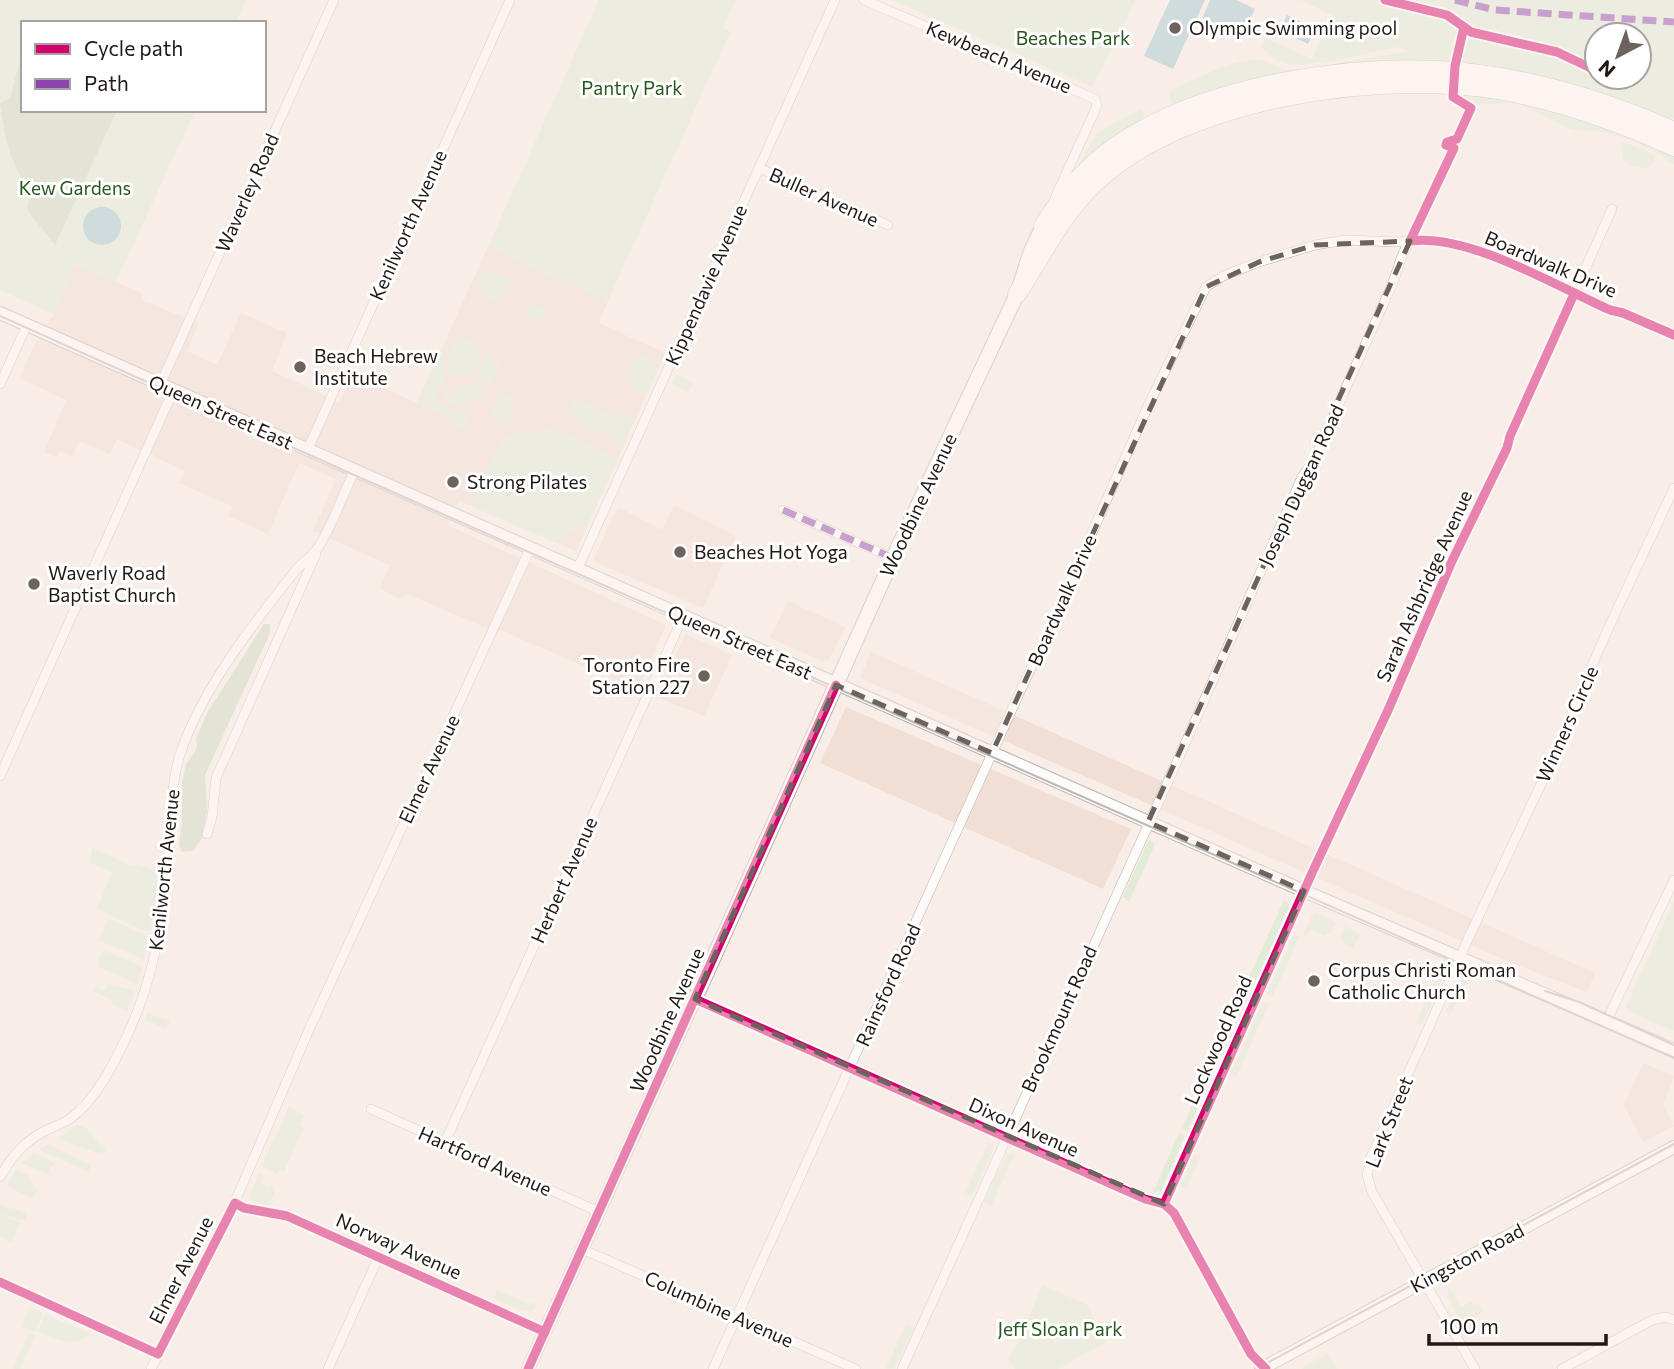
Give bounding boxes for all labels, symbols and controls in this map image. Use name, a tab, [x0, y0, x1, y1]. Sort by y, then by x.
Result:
street label: Kewbeach Avenue	[923, 16, 1075, 98]
place label: Olympic Swimming pool	[1189, 16, 1397, 39]
marker: Olympic Swimming pool	[1167, 20, 1183, 36]
legend	[21, 21, 266, 112]
north arrow	[1583, 21, 1653, 91]
park label: Beaches Park	[1016, 26, 1130, 49]
text: Cycle path	[84, 35, 183, 60]
text: N	[1594, 56, 1619, 83]
text: Path	[84, 70, 129, 95]
park label: Pantry Park	[581, 76, 683, 99]
street label: Waverley Road	[210, 130, 283, 256]
street label: Kenilworth Avenue	[364, 146, 451, 304]
street label: Buller Avenue	[766, 162, 882, 231]
park label: Kew Gardens	[19, 176, 131, 199]
street label: Kippendavie Avenue	[660, 201, 751, 369]
street label: Boardwalk Drive	[1482, 225, 1621, 302]
place label: Beach Hebrew Institute	[314, 344, 438, 389]
marker: Beach Hebrew Institute	[292, 359, 308, 375]
street label: Queen Street East	[145, 369, 297, 454]
street label: Joseph Duggan Road	[1253, 401, 1348, 569]
street label: Woodbine Avenue	[874, 429, 961, 580]
place label: Strong Pilates	[467, 470, 587, 493]
marker: Strong Pilates	[445, 474, 461, 490]
street label: Sarah Ashbridge Avenue	[1371, 486, 1476, 685]
street label: Boardwalk Drive	[1022, 531, 1101, 669]
place label: Beaches Hot Yoga	[694, 540, 848, 563]
marker: Beaches Hot Yoga	[672, 544, 688, 560]
place label: Waverly Road Baptist Church	[48, 561, 176, 606]
marker: Waverly Road Baptist Church	[26, 576, 42, 592]
street label: Queen Street East	[664, 599, 816, 684]
place label: Toronto Fire Station 227	[583, 653, 690, 698]
street label: Winners Circle	[1531, 662, 1602, 786]
marker: Toronto Fire Station 227	[696, 668, 712, 684]
street label: Elmer Avenue	[393, 711, 464, 827]
street label: Kenilworth Avenue	[144, 788, 183, 952]
street label: Herbert Avenue	[525, 813, 602, 946]
street label: Rainsford Road	[850, 920, 925, 1050]
street label: Brookmount Road	[1016, 942, 1101, 1096]
street label: Woodbine Avenue	[624, 944, 709, 1096]
place label: Corpus Christi Roman Catholic Church	[1328, 958, 1516, 1003]
street label: Lockwood Road	[1179, 972, 1256, 1108]
marker: Corpus Christi Roman Catholic Church	[1306, 973, 1322, 989]
street label: Lark Street	[1360, 1073, 1417, 1171]
street label: Dixon Avenue	[966, 1092, 1083, 1161]
street label: Hartford Avenue	[415, 1121, 555, 1200]
street label: Norway Avenue	[333, 1208, 465, 1283]
street label: Elmer Avenue	[144, 1212, 217, 1327]
street label: Kingston Road	[1406, 1218, 1527, 1297]
street label: Columbine Avenue	[641, 1265, 797, 1352]
scale bar	[1429, 1302, 1606, 1346]
text: 100 m	[1440, 1313, 1499, 1338]
park label: Jeff Sloan Park	[997, 1317, 1123, 1340]

